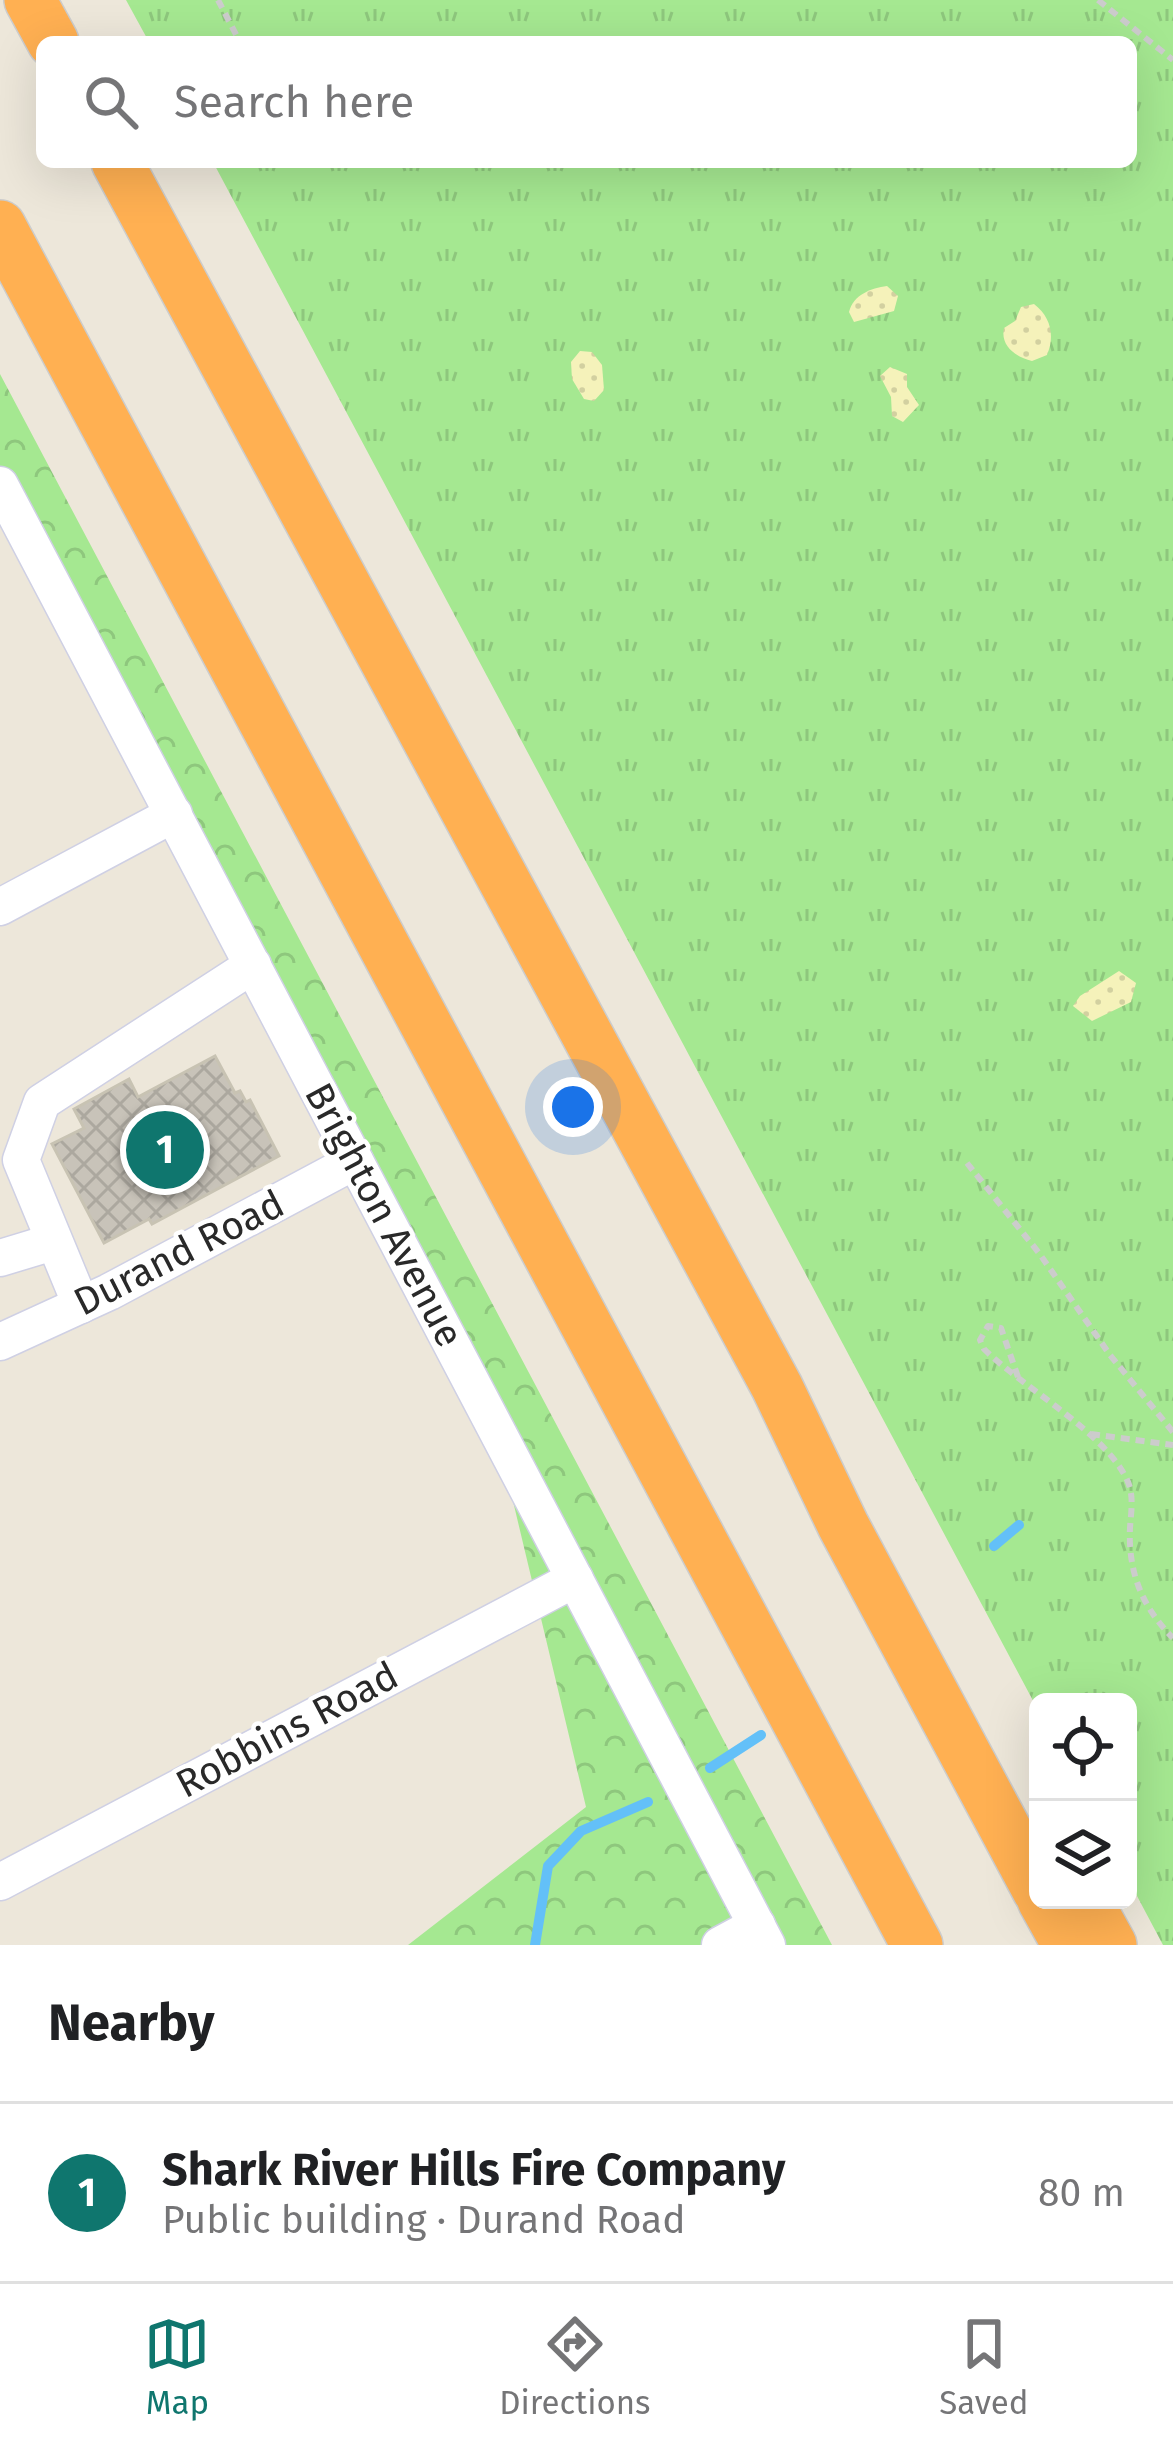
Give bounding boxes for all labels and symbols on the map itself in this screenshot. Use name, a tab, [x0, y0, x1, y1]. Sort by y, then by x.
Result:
street label: Brighton Avenue	[295, 1075, 473, 1355]
your location	[543, 1077, 603, 1137]
pin: 1	[126, 1105, 204, 1195]
street label: Durand Road	[66, 1180, 292, 1326]
street label: Robbins Road	[168, 1652, 406, 1808]

